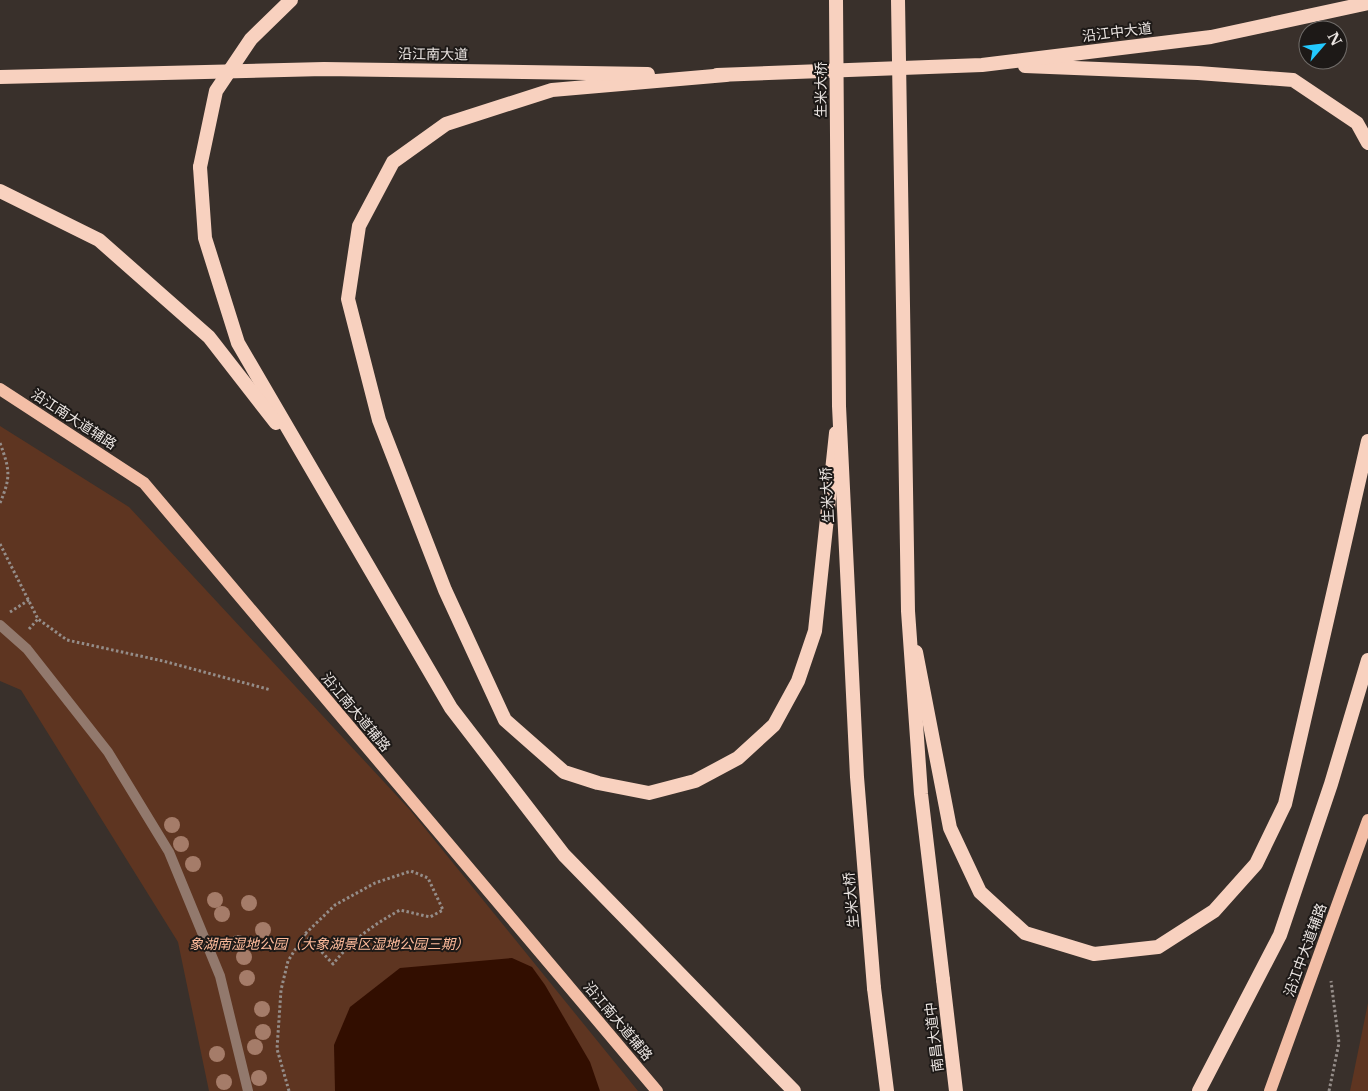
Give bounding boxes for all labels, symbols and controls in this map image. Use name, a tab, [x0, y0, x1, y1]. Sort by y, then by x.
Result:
street label: 沿江中大道	[1081, 19, 1153, 45]
north arrow	[1298, 20, 1348, 70]
text: N	[1323, 29, 1346, 49]
street label: 沿江南大道	[398, 44, 468, 64]
street label: 生米大桥	[812, 62, 830, 118]
street label: 沿江南大道辅路	[28, 385, 120, 453]
street label: 生米大桥	[817, 467, 837, 523]
street label: 沿江南大道辅路	[318, 669, 394, 755]
street label: 生米大桥	[840, 871, 862, 929]
street label: 沿江中大道辅路	[1280, 901, 1330, 999]
park label: 象湖南湿地公园（大象湖景区湿地公园三期）	[189, 935, 469, 953]
street label: 沿江南大道辅路	[580, 978, 656, 1064]
street label: 南昌大道中	[921, 1001, 947, 1073]

